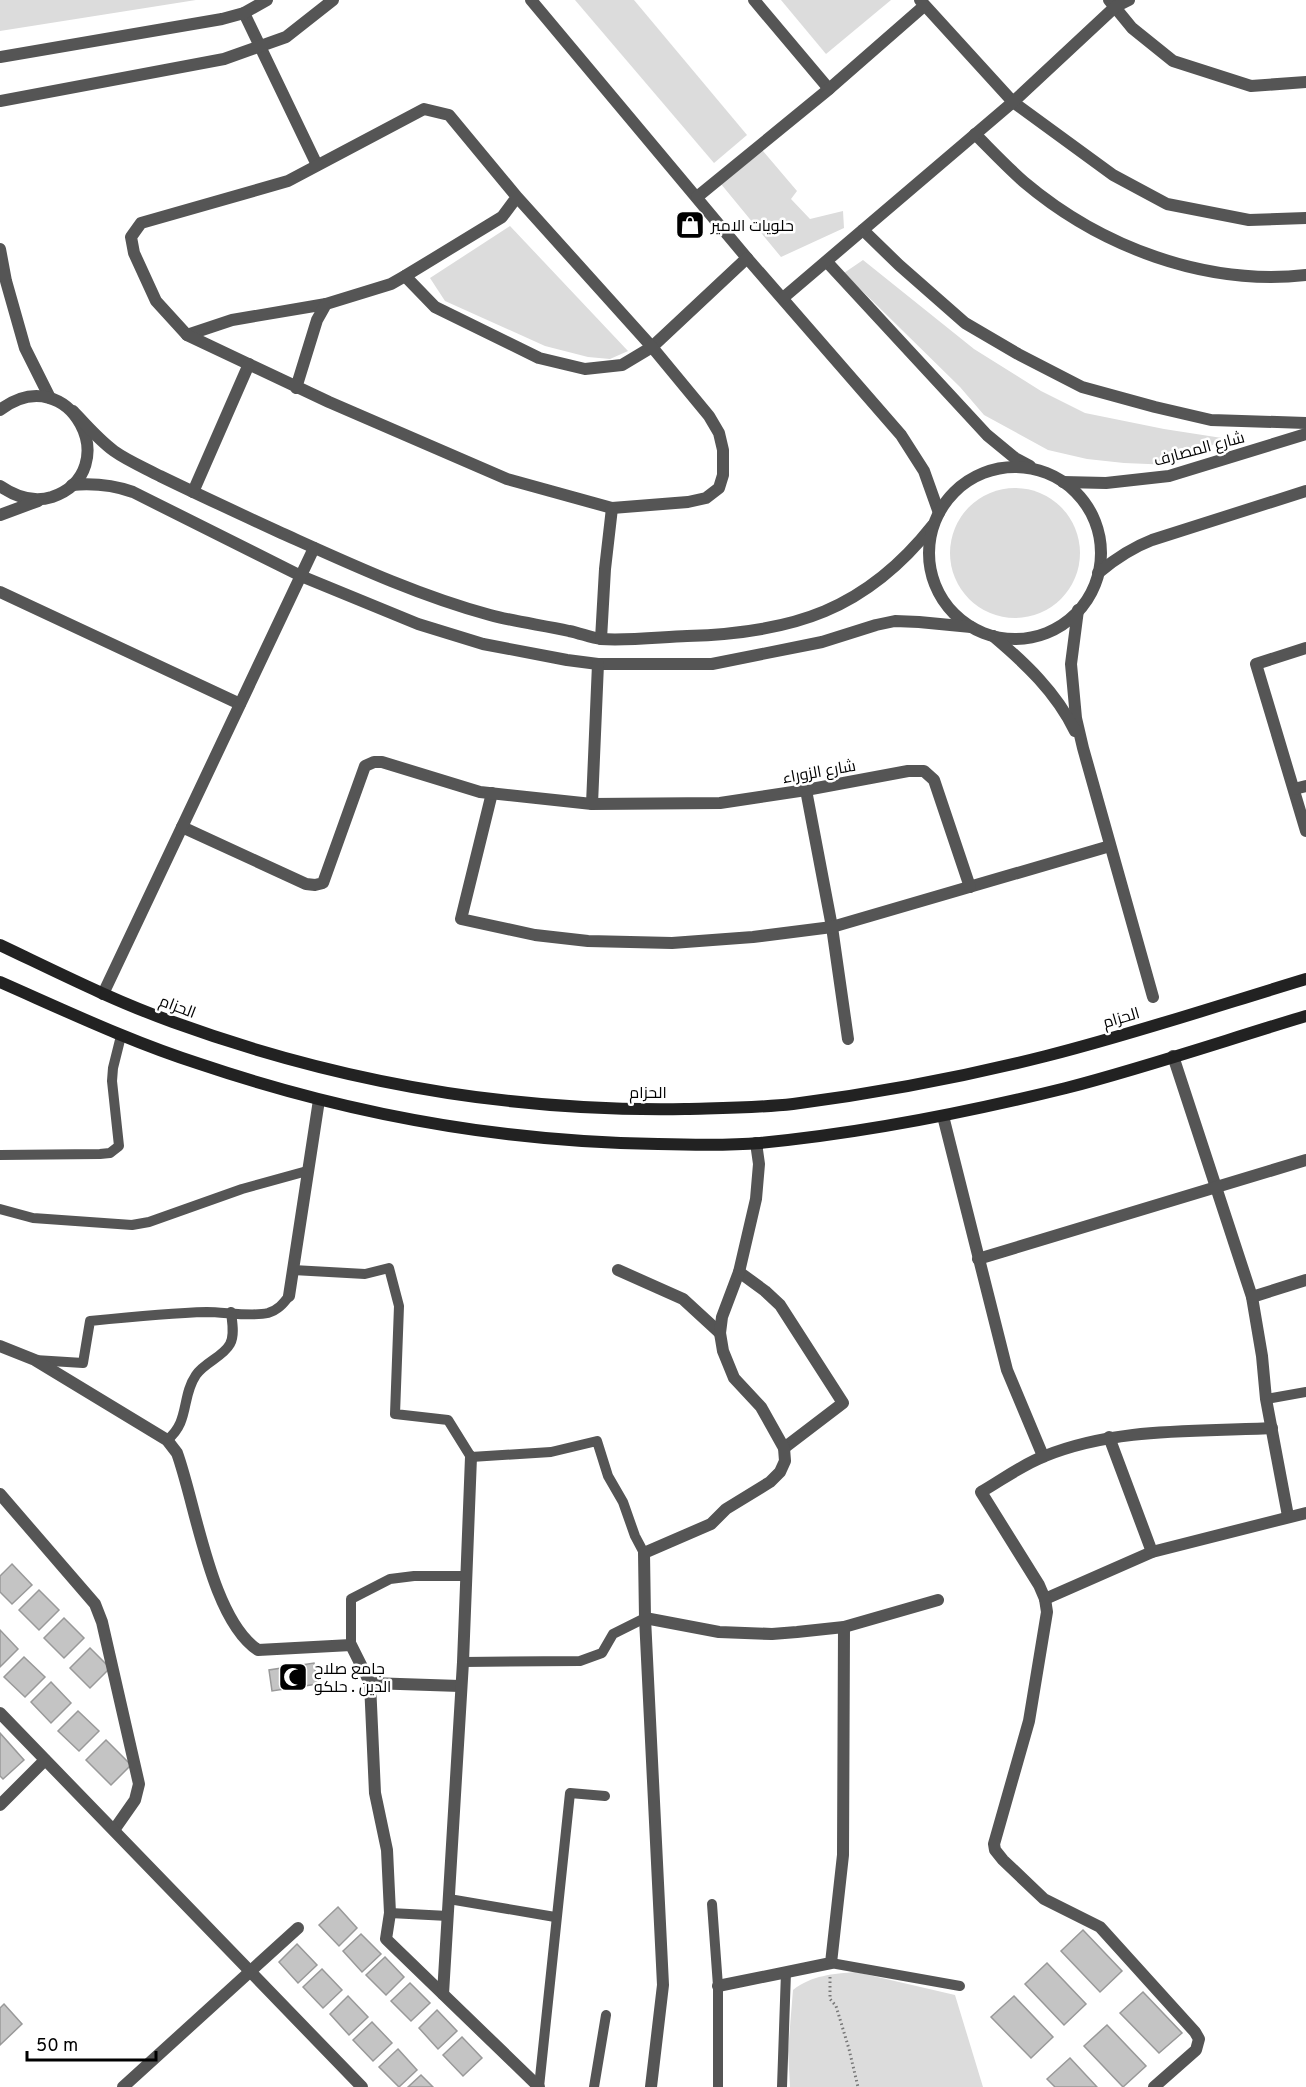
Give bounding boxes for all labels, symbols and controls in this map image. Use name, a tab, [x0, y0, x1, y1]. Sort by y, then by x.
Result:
shop icon: حلويات الامير	[674, 209, 706, 241]
place label: حلويات الامير	[710, 217, 794, 237]
street label: شارع المصارف	[1152, 428, 1247, 472]
street label: شارع الزوراء	[781, 757, 858, 789]
street label: الحزام	[156, 992, 198, 1024]
street label: الحزام	[1101, 1004, 1142, 1034]
street label: الحزام	[629, 1084, 667, 1104]
place label: جامع صلاح الدين . حلكو	[314, 1660, 391, 1698]
mosque icon: جامع صلاح الدين . حلكو	[277, 1661, 309, 1693]
scale bar	[27, 2024, 156, 2062]
text: 50 m	[36, 2035, 78, 2058]

